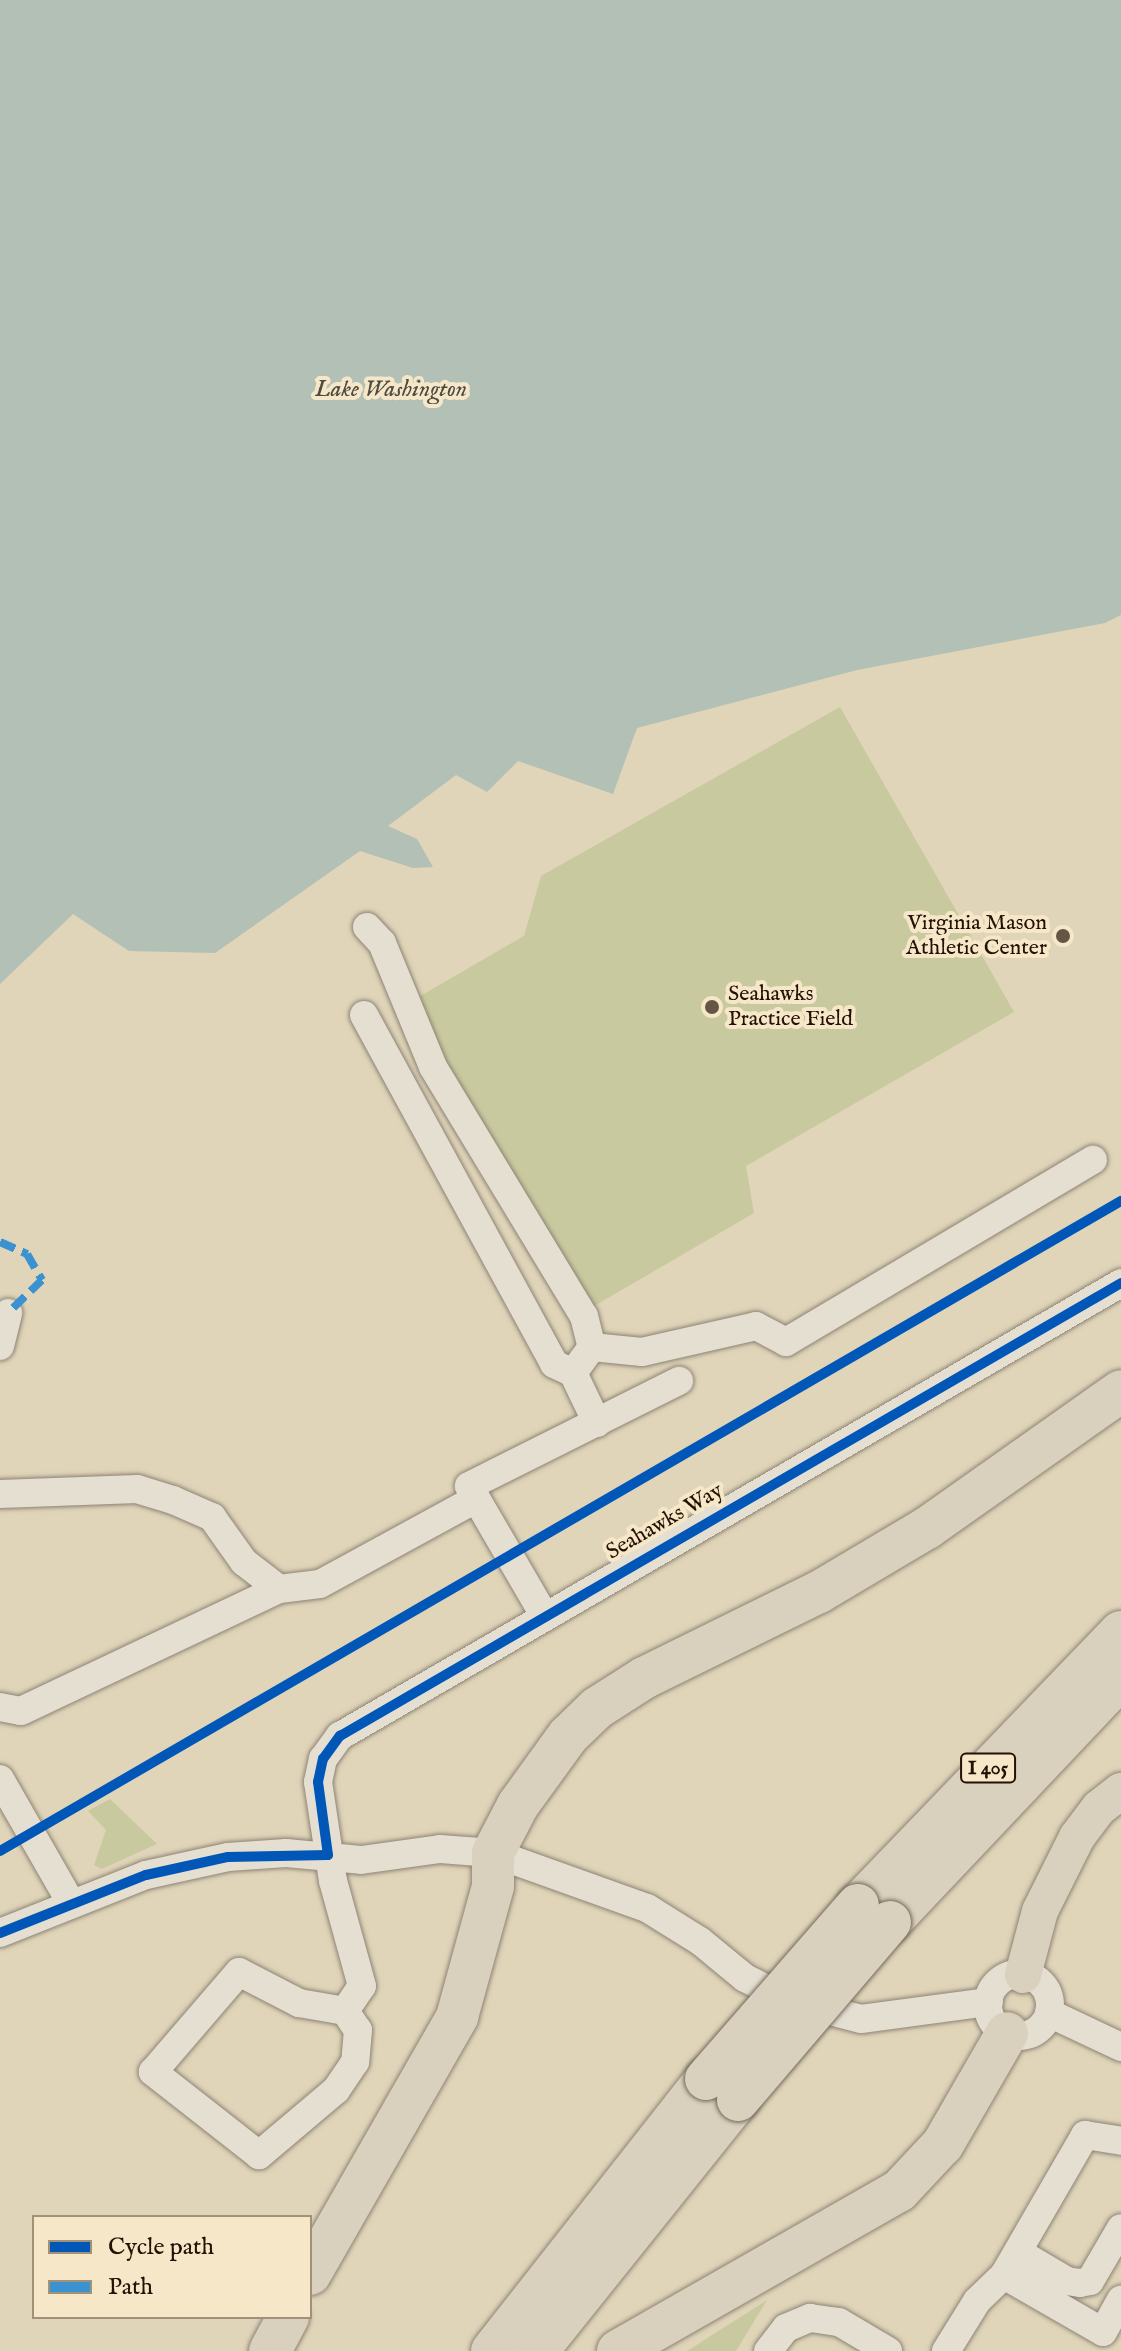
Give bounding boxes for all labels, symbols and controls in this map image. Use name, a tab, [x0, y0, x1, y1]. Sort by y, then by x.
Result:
water label: Lake Washington	[315, 376, 467, 404]
place label: Virginia Mason Athletic Center	[906, 910, 1047, 962]
marker: Virginia Mason Athletic Center	[1054, 927, 1072, 945]
place label: Seahawks Practice Field	[728, 981, 853, 1032]
marker: Seahawks Practice Field	[703, 998, 721, 1016]
street label: Seahawks Way	[602, 1478, 728, 1566]
road number: I 405	[960, 1752, 1016, 1784]
legend	[32, 2215, 312, 2319]
text: Cycle path	[108, 2232, 214, 2263]
text: Path	[108, 2272, 153, 2303]

